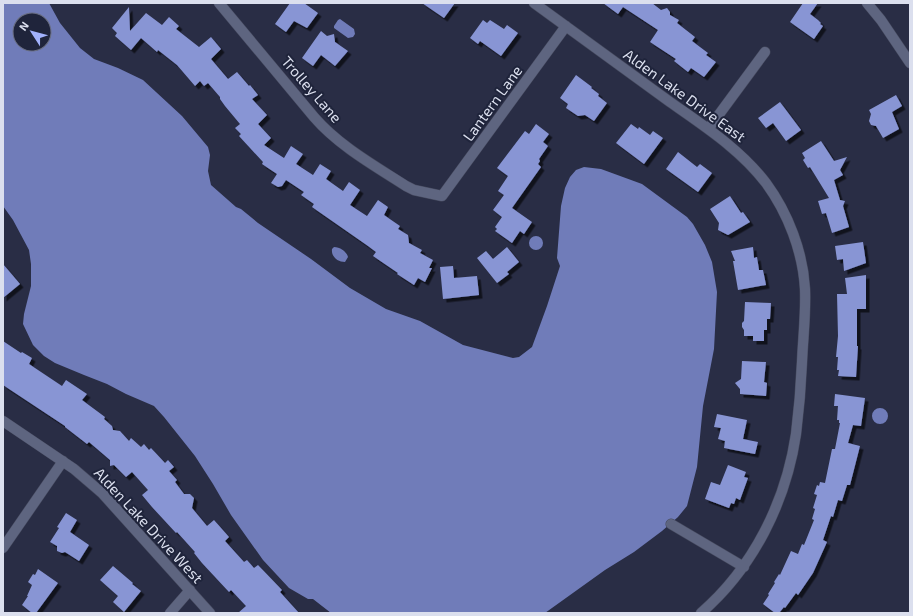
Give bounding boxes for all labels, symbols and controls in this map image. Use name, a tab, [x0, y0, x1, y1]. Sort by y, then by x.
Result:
north arrow	[12, 12, 52, 52]
text: N	[16, 19, 31, 33]
street label: Alden Lake Drive East	[621, 45, 750, 145]
street label: Trolley Lane	[278, 52, 346, 126]
street label: Lantern Lane	[458, 62, 526, 144]
street label: Alden Lake Drive West	[91, 464, 207, 587]

